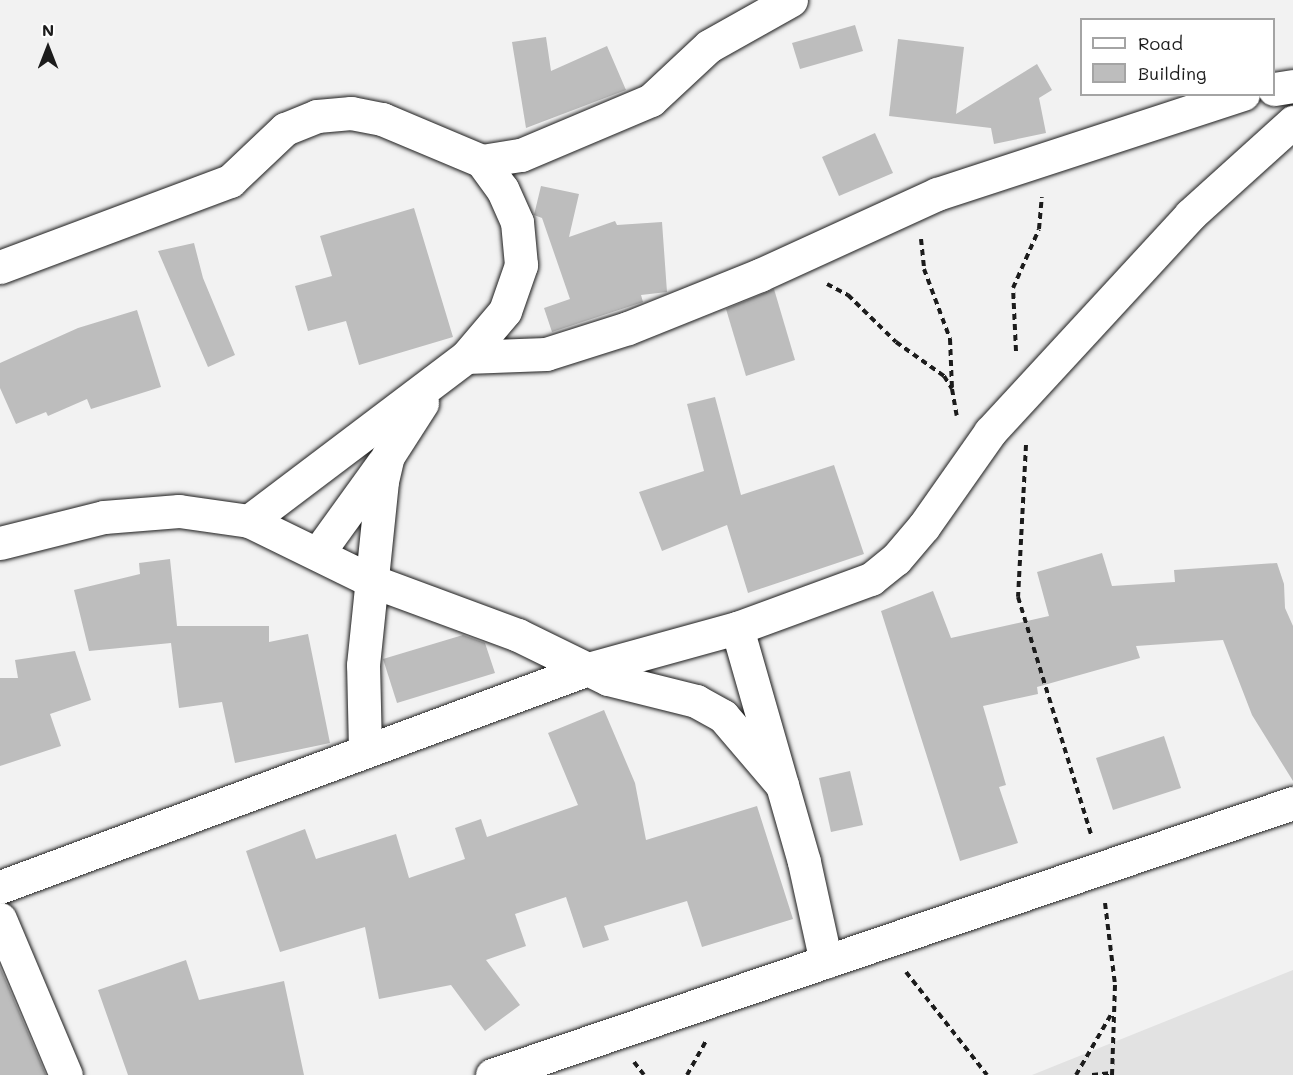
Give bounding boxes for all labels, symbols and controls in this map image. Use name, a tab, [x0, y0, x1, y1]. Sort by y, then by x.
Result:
north arrow	[18, 18, 78, 78]
legend	[1080, 18, 1275, 96]
text: N	[42, 19, 54, 40]
text: Road	[1138, 31, 1183, 55]
text: Building	[1138, 61, 1206, 85]

